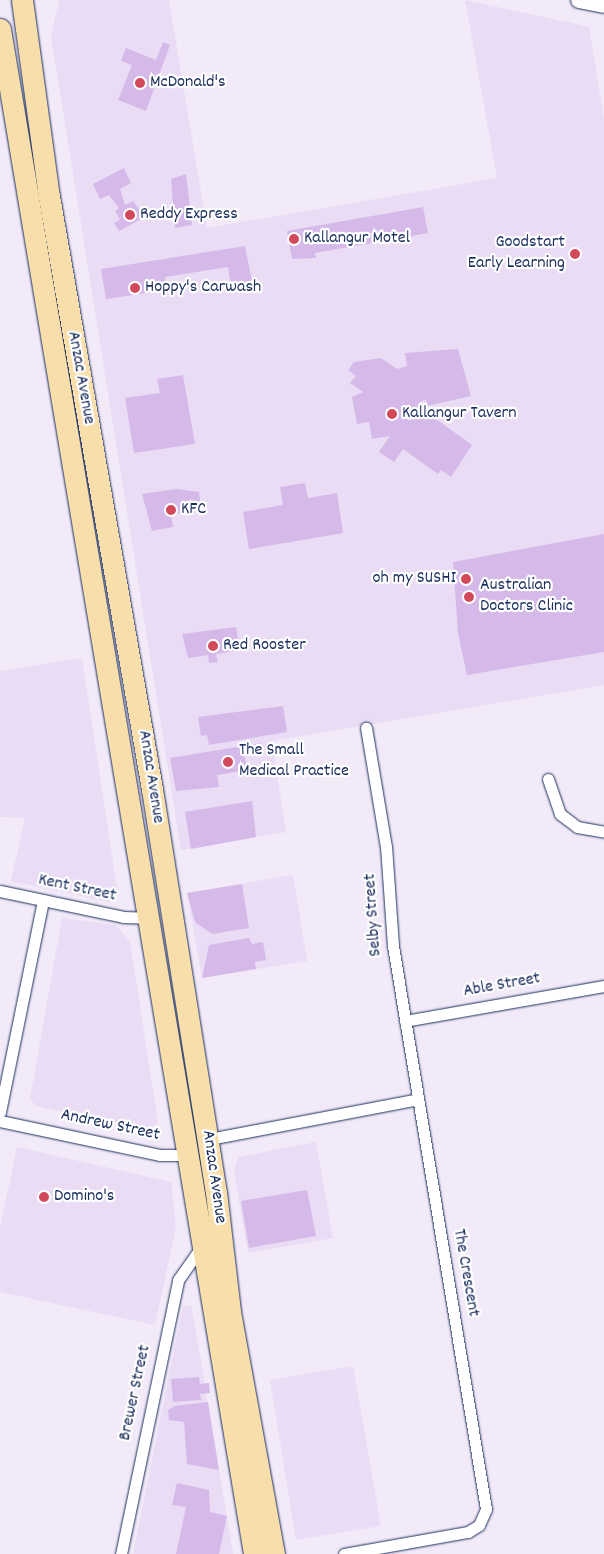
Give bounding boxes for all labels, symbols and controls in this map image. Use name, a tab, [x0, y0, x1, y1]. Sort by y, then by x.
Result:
place label: McDonald's	[150, 72, 226, 94]
marker: McDonald's	[134, 77, 146, 89]
place label: Reddy Express	[140, 204, 238, 226]
marker: Reddy Express	[124, 209, 136, 221]
place label: Kallangur Motel	[304, 228, 410, 250]
marker: Kallangur Motel	[288, 233, 300, 245]
place label: Goodstart Early Learning	[468, 233, 565, 276]
marker: Goodstart Early Learning	[569, 248, 581, 260]
place label: Hoppy's Carwash	[145, 277, 261, 299]
marker: Hoppy's Carwash	[129, 282, 141, 294]
street label: Anzac Avenue	[61, 330, 99, 426]
place label: Kallangur Tavern	[402, 403, 517, 425]
marker: Kallangur Tavern	[386, 408, 398, 420]
place label: KFC	[181, 499, 206, 521]
marker: KFC	[165, 504, 177, 516]
place label: oh my SUSHI	[372, 568, 456, 590]
marker: oh my SUSHI	[460, 573, 472, 585]
place label: Australian Doctors Clinic	[480, 576, 573, 618]
marker: Australian Doctors Clinic	[462, 590, 476, 604]
place label: Red Rooster	[223, 635, 306, 657]
marker: Red Rooster	[207, 640, 219, 652]
street label: Anzac Avenue	[132, 729, 168, 825]
place label: The Small Medical Practice	[239, 741, 349, 784]
marker: The Small Medical Practice	[221, 755, 235, 769]
street label: Kent Street	[36, 870, 118, 908]
street label: Selby Street	[360, 873, 388, 957]
street label: Able Street	[462, 969, 542, 1003]
street label: Andrew Street	[59, 1105, 161, 1147]
street label: Anzac Avenue	[196, 1129, 230, 1225]
place label: Domino's	[54, 1186, 114, 1208]
marker: Domino's	[38, 1191, 50, 1203]
street label: The Crescent	[447, 1227, 483, 1319]
street label: Brewer Street	[115, 1343, 157, 1443]

